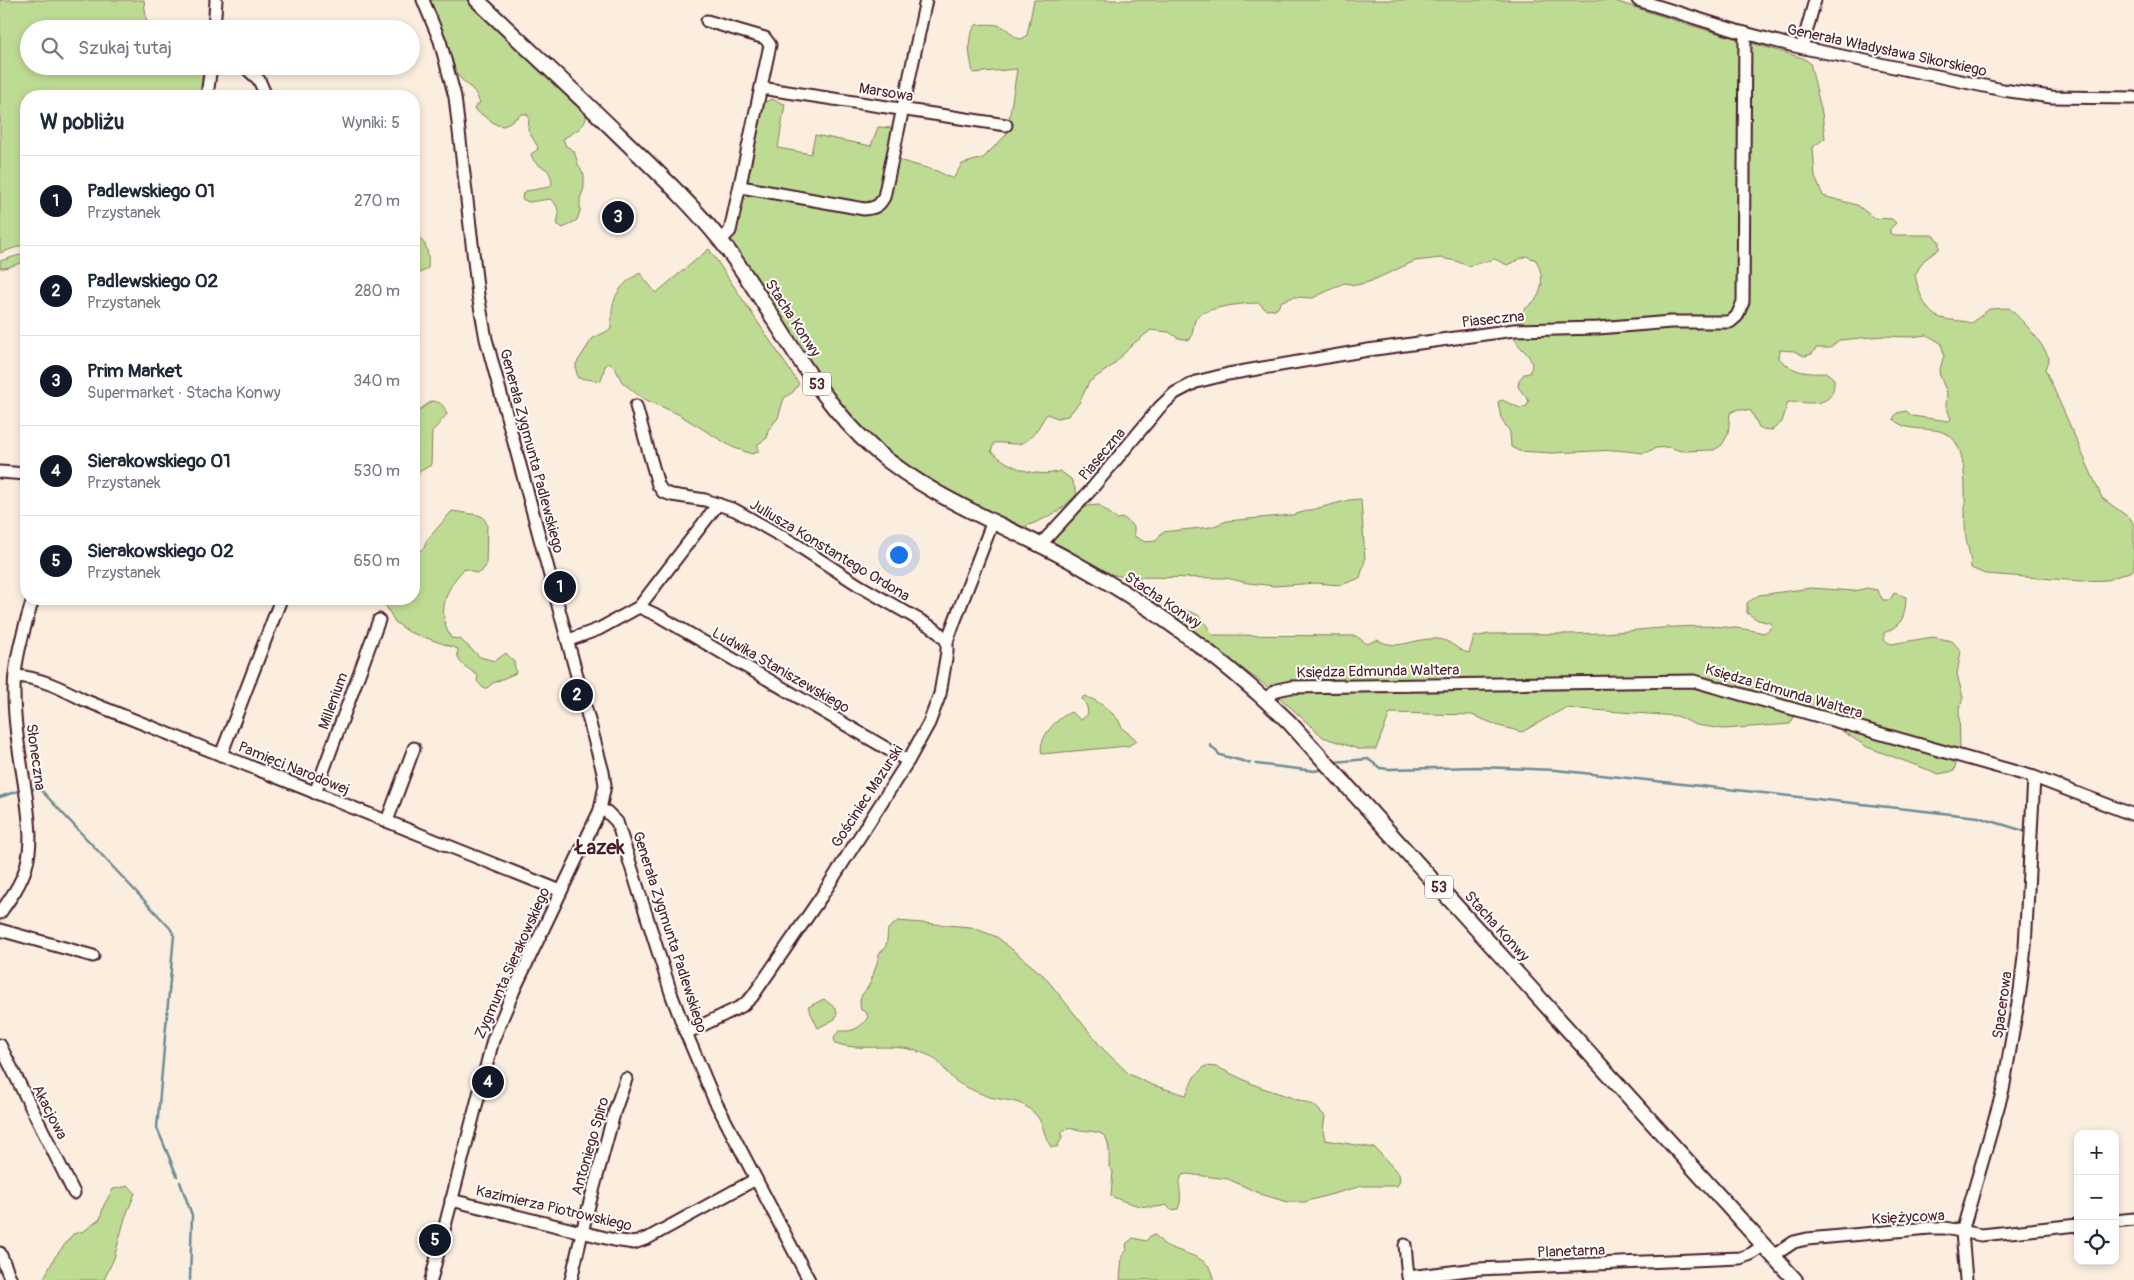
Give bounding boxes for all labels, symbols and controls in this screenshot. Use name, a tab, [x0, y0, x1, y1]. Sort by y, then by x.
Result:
search box	[20, 20, 420, 75]
street label: Generała Władysława Sikorskiego	[1785, 20, 1989, 81]
icon: search	[38, 34, 66, 62]
text: Szukaj tutaj	[78, 36, 172, 60]
street label: Marsowa	[857, 79, 915, 106]
text: W pobliżu	[40, 109, 124, 136]
text: Wyniki: 5	[342, 113, 400, 133]
text: Padlewskiego 01	[87, 179, 215, 203]
text: 1	[53, 191, 59, 211]
text: 270 m	[354, 191, 400, 211]
pin: 3	[602, 198, 634, 236]
text: Przystanek	[87, 203, 161, 223]
text: Padlewskiego 02	[87, 269, 218, 293]
street label: Stacha Konwy	[760, 276, 825, 361]
text: 2	[52, 281, 60, 301]
text: 280 m	[354, 281, 400, 301]
text: Przystanek	[87, 293, 161, 313]
street label: Piaseczna	[1461, 307, 1525, 332]
street label: Generała Zygmunta Padlewskiego	[495, 347, 568, 555]
text: Prim Market	[87, 359, 182, 383]
text: 3	[52, 371, 60, 391]
text: 340 m	[353, 371, 400, 391]
road number: 53	[803, 372, 831, 396]
text: Supermarket · Stacha Konwy	[87, 383, 281, 403]
street label: Piaseczna	[1075, 424, 1130, 485]
text: Sierakowskiego 01	[87, 449, 231, 473]
text: 4	[51, 461, 61, 481]
text: 530 m	[354, 461, 400, 481]
text: Przystanek	[87, 473, 161, 493]
street label: Juliusza Konstantego Ordona	[746, 495, 913, 606]
text: Sierakowskiego 02	[87, 539, 234, 563]
your location	[886, 542, 912, 568]
text: 5	[52, 551, 60, 571]
text: 650 m	[353, 551, 400, 571]
text: Przystanek	[87, 563, 161, 583]
pin: 1	[544, 568, 576, 606]
street label: Stacha Konwy	[1121, 568, 1205, 633]
street label: Ludwika Staniszewskiego	[709, 623, 853, 718]
street label: Księdza Edmunda Waltera	[1703, 660, 1865, 723]
street label: Księdza Edmunda Waltera	[1296, 661, 1460, 682]
street label: Millenium	[314, 670, 353, 732]
pin: 2	[561, 676, 593, 714]
street label: Słoneczna	[21, 723, 50, 792]
street label: Pamięci Narodowej	[235, 737, 352, 799]
street label: Gościniec Mazurski	[827, 741, 908, 851]
street label: Generała Zygmunta Padlewskiego	[628, 829, 711, 1035]
district label: Łazek	[573, 835, 625, 860]
road number: 53	[1425, 876, 1453, 899]
street label: Zygmunta Sierakowskiego	[470, 885, 554, 1042]
street label: Stacha Konwy	[1460, 887, 1534, 966]
street label: Spacerowa	[1988, 970, 2017, 1040]
pin: 4	[472, 1063, 504, 1101]
street label: Akacjowa	[28, 1082, 71, 1143]
street label: Antoniego Spiro	[567, 1095, 614, 1197]
map controls	[2074, 1130, 2119, 1265]
button: +	[2074, 1130, 2119, 1175]
button: −	[2074, 1175, 2119, 1220]
street label: Kazimierza Piotrowskiego	[474, 1181, 634, 1236]
street label: Księżycowa	[1871, 1206, 1945, 1229]
button: locate	[2074, 1220, 2119, 1265]
pin: 5	[419, 1221, 451, 1259]
street label: Planetarna	[1537, 1241, 1605, 1262]

